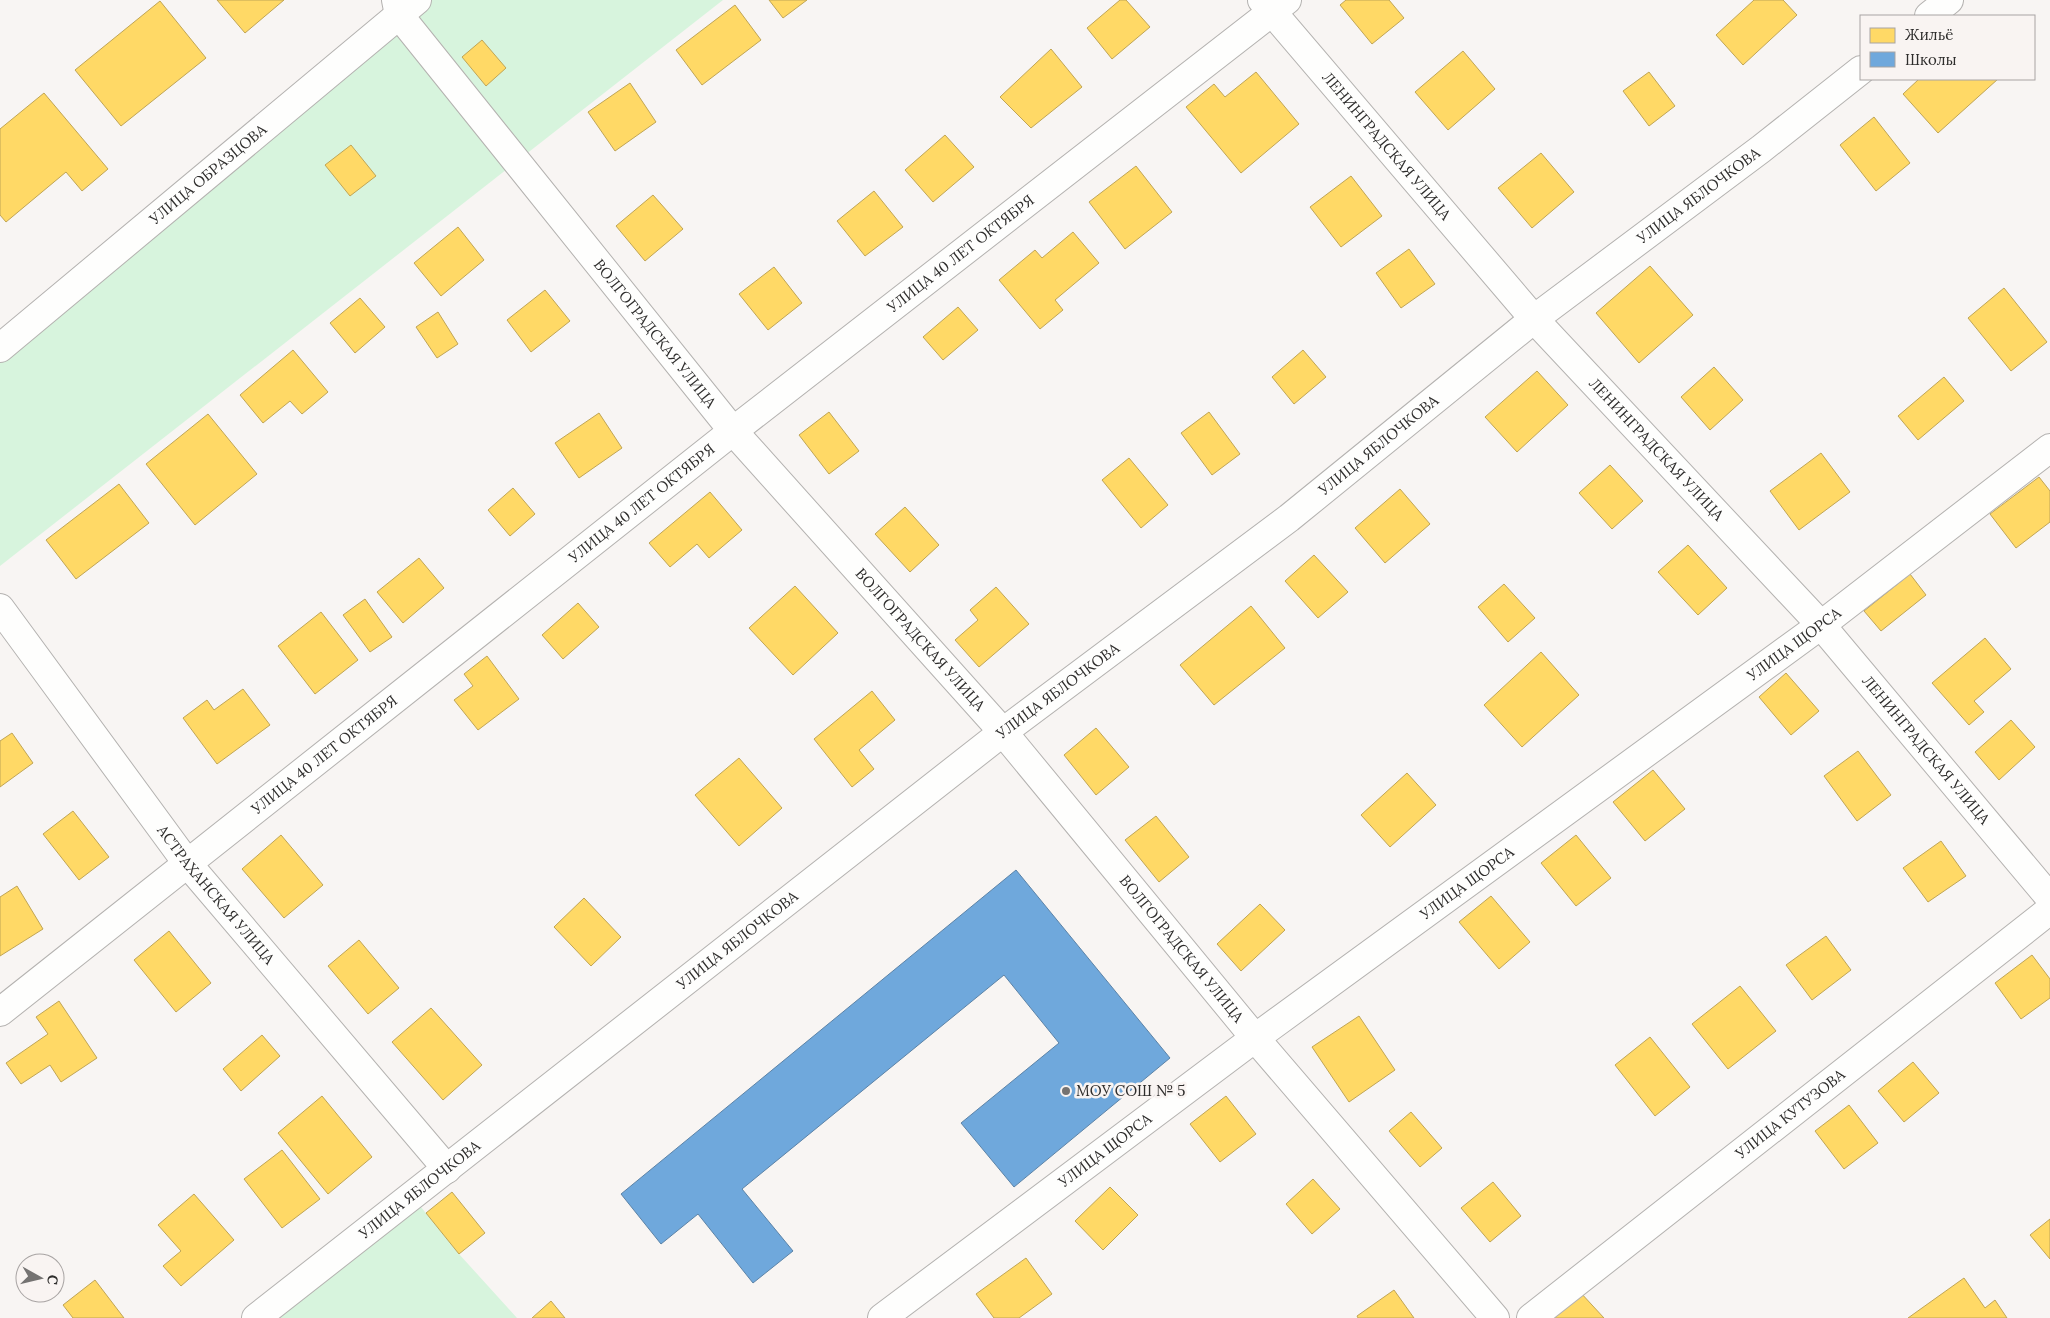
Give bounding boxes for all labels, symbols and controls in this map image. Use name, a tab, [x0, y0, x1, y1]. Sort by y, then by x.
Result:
legend	[1860, 15, 2035, 80]
text: Жильё	[1905, 25, 1953, 44]
text: Школы	[1905, 50, 1957, 69]
street label: ЛЕНИНГРАДСКАЯ УЛИЦА	[1319, 68, 1456, 224]
street label: УЛИЦА ОБРАЗЦОВА	[145, 119, 271, 229]
street label: УЛИЦА ЯБЛОЧКОВА	[1632, 143, 1764, 248]
street label: УЛИЦА 40 ЛЕТ ОКТЯБРЯ	[882, 190, 1038, 317]
street label: ВОЛГОГРАДСКАЯ УЛИЦА	[590, 255, 721, 412]
street label: ЛЕНИНГРАДСКАЯ УЛИЦА	[1585, 374, 1729, 525]
street label: УЛИЦА ЯБЛОЧКОВА	[1314, 390, 1442, 500]
street label: УЛИЦА 40 ЛЕТ ОКТЯБРЯ	[564, 439, 718, 567]
street label: ВОЛГОГРАДСКАЯ УЛИЦА	[852, 564, 990, 715]
street label: УЛИЦА ЩОРСА	[1742, 603, 1845, 685]
street label: УЛИЦА ЯБЛОЧКОВА	[991, 638, 1123, 743]
street label: ЛЕНИНГРАДСКАЯ УЛИЦА	[1858, 671, 1995, 829]
street label: УЛИЦА 40 ЛЕТ ОКТЯБРЯ	[247, 691, 401, 819]
street label: АСТРАХАНСКАЯ УЛИЦА	[153, 820, 279, 969]
street label: УЛИЦА ЩОРСА	[1415, 842, 1518, 924]
street label: ВОЛГОГРАДСКАЯ УЛИЦА	[1116, 871, 1249, 1027]
street label: УЛИЦА ЯБЛОЧКОВА	[672, 886, 802, 994]
street label: УЛИЦА КУТУЗОВА	[1731, 1064, 1849, 1163]
place label: МОУ СОШ № 5	[1076, 1081, 1186, 1100]
marker: МОУ СОШ № 5	[1060, 1085, 1072, 1097]
street label: УЛИЦА ЩОРСА	[1054, 1109, 1156, 1192]
street label: УЛИЦА ЯБЛОЧКОВА	[354, 1135, 484, 1243]
north arrow	[15, 1253, 65, 1303]
text: С	[43, 1274, 62, 1286]

